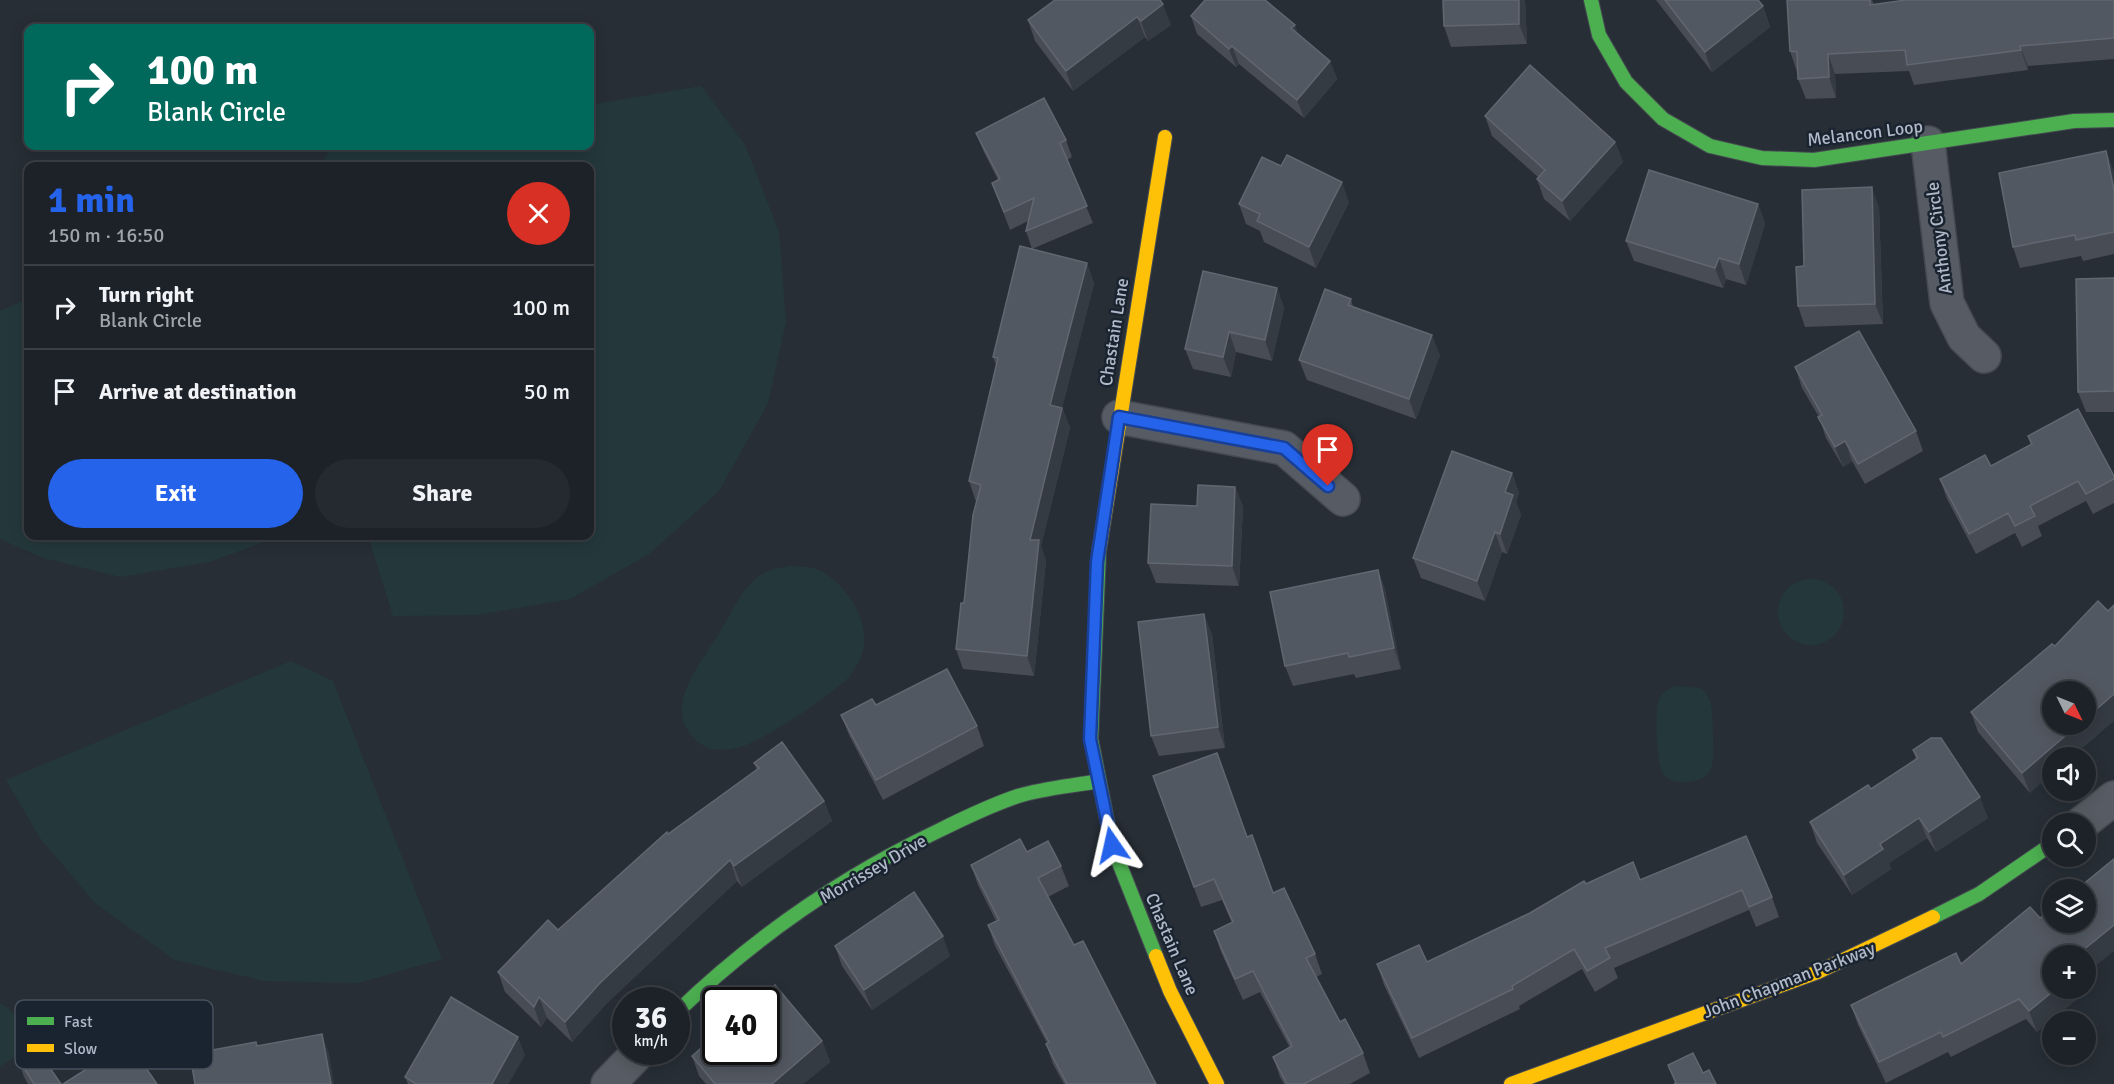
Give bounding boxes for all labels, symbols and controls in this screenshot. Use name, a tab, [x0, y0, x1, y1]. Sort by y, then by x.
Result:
text: 100 m	[147, 45, 258, 96]
icon: right	[48, 48, 126, 126]
text: Blank Circle	[147, 96, 286, 129]
street label: Melancon Loop	[1806, 115, 1924, 151]
text: 1 min	[48, 178, 135, 223]
street label: Anthony Circle	[1921, 181, 1957, 295]
button: close	[507, 182, 570, 245]
text: 150 m · 16:50	[48, 223, 164, 248]
street label: Chastain Lane	[1095, 276, 1133, 388]
text: Turn right	[99, 281, 194, 308]
icon: right	[48, 291, 81, 324]
text: 100 m	[512, 294, 570, 321]
text: Blank Circle	[99, 308, 202, 333]
icon: arrive	[48, 375, 81, 408]
text: Arrive at destination	[99, 378, 296, 405]
text: 50 m	[524, 378, 570, 405]
pin	[1302, 424, 1353, 486]
icon: arrive	[1311, 433, 1344, 466]
button: Exit	[48, 459, 303, 528]
button: Share	[315, 459, 570, 528]
north arrow	[2042, 681, 2096, 735]
map controls	[2042, 681, 2096, 1065]
button: sound	[2042, 747, 2096, 801]
position arrow	[1080, 813, 1144, 877]
button: search	[2042, 813, 2096, 867]
street label: Morrissey Drive	[816, 830, 930, 908]
button: layers	[2042, 879, 2096, 933]
street label: Chastain Lane	[1141, 890, 1203, 998]
street label: John Chapman Parkway	[1700, 937, 1879, 1023]
button: +	[2042, 945, 2096, 999]
speed limit sign: 40	[702, 987, 780, 1065]
legend	[15, 1000, 213, 1069]
text: 36	[635, 1000, 667, 1037]
button: −	[2042, 1011, 2096, 1065]
text: Fast	[64, 1012, 93, 1032]
text: km/h	[634, 1032, 668, 1050]
text: Slow	[64, 1039, 98, 1059]

